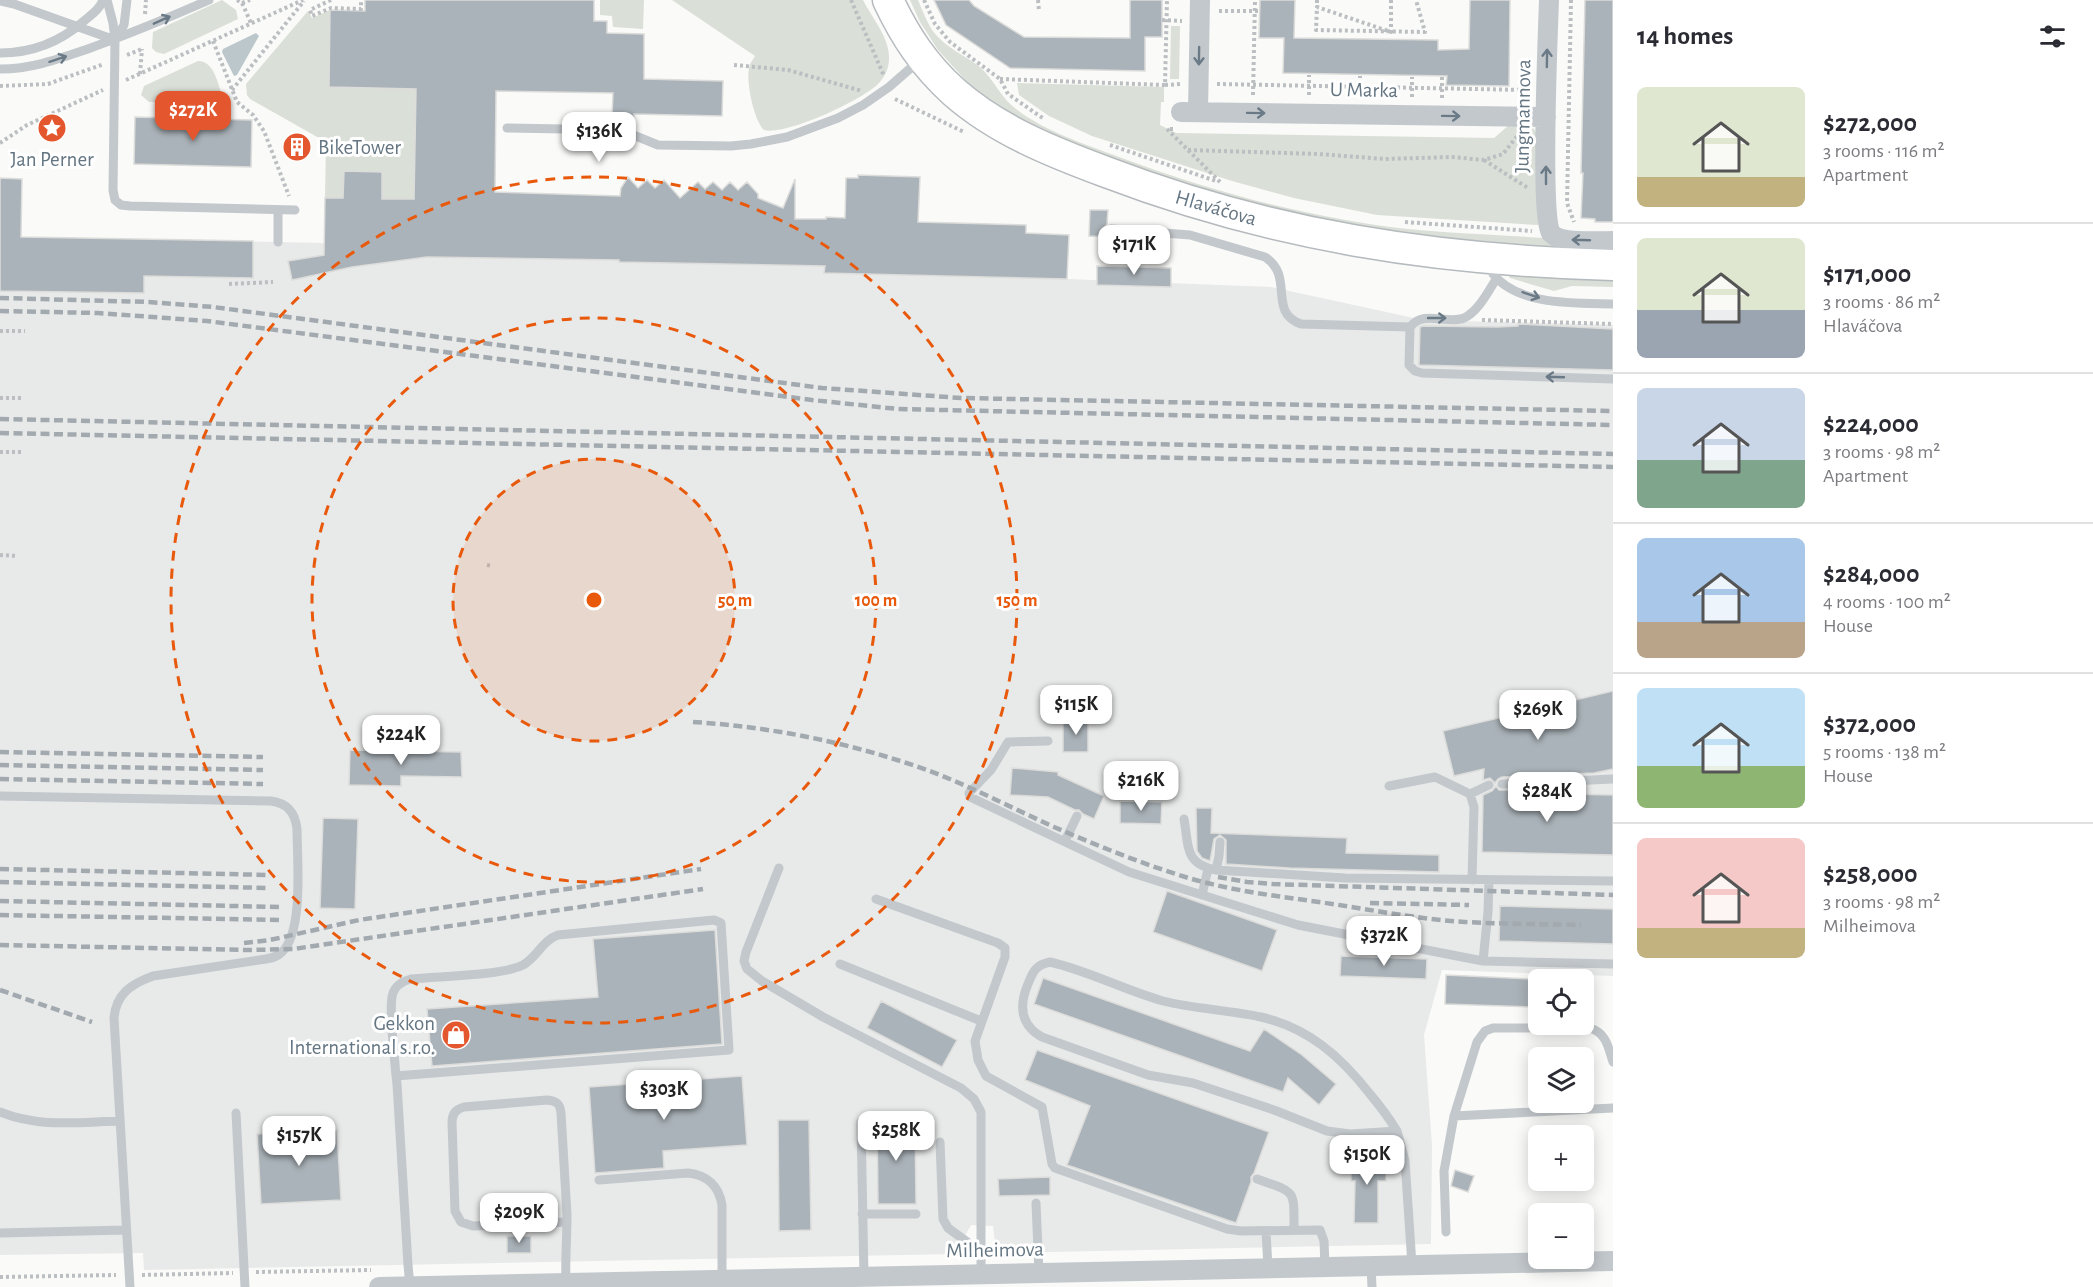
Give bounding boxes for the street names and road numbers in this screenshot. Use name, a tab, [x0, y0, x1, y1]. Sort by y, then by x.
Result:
street label: Jungmannova	[1512, 59, 1534, 173]
street label: U Marka	[1330, 79, 1399, 101]
street label: Hlaváčova	[1173, 186, 1259, 230]
street label: Milheimova	[946, 1239, 1044, 1261]

